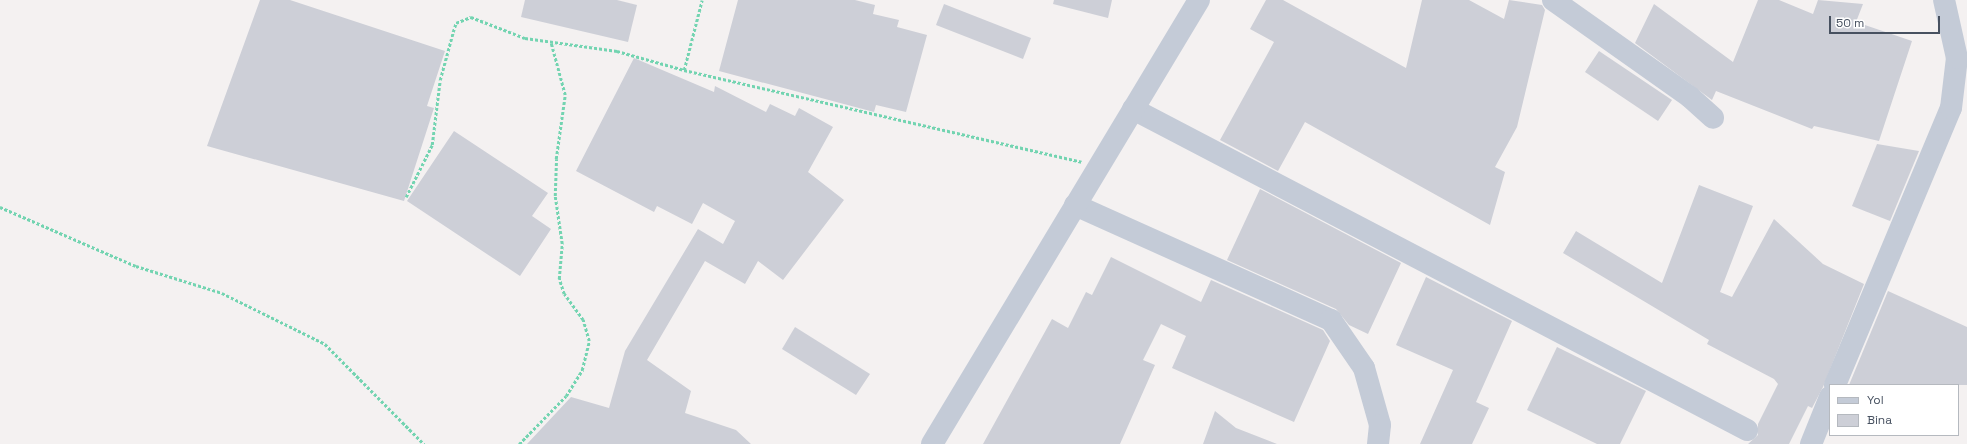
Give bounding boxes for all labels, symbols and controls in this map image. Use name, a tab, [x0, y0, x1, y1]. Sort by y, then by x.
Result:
scale bar	[1831, 8, 1942, 34]
text: 50 m	[1836, 15, 1864, 31]
legend	[1829, 384, 1959, 436]
text: Yol	[1867, 392, 1884, 408]
text: Bina	[1867, 412, 1892, 428]

